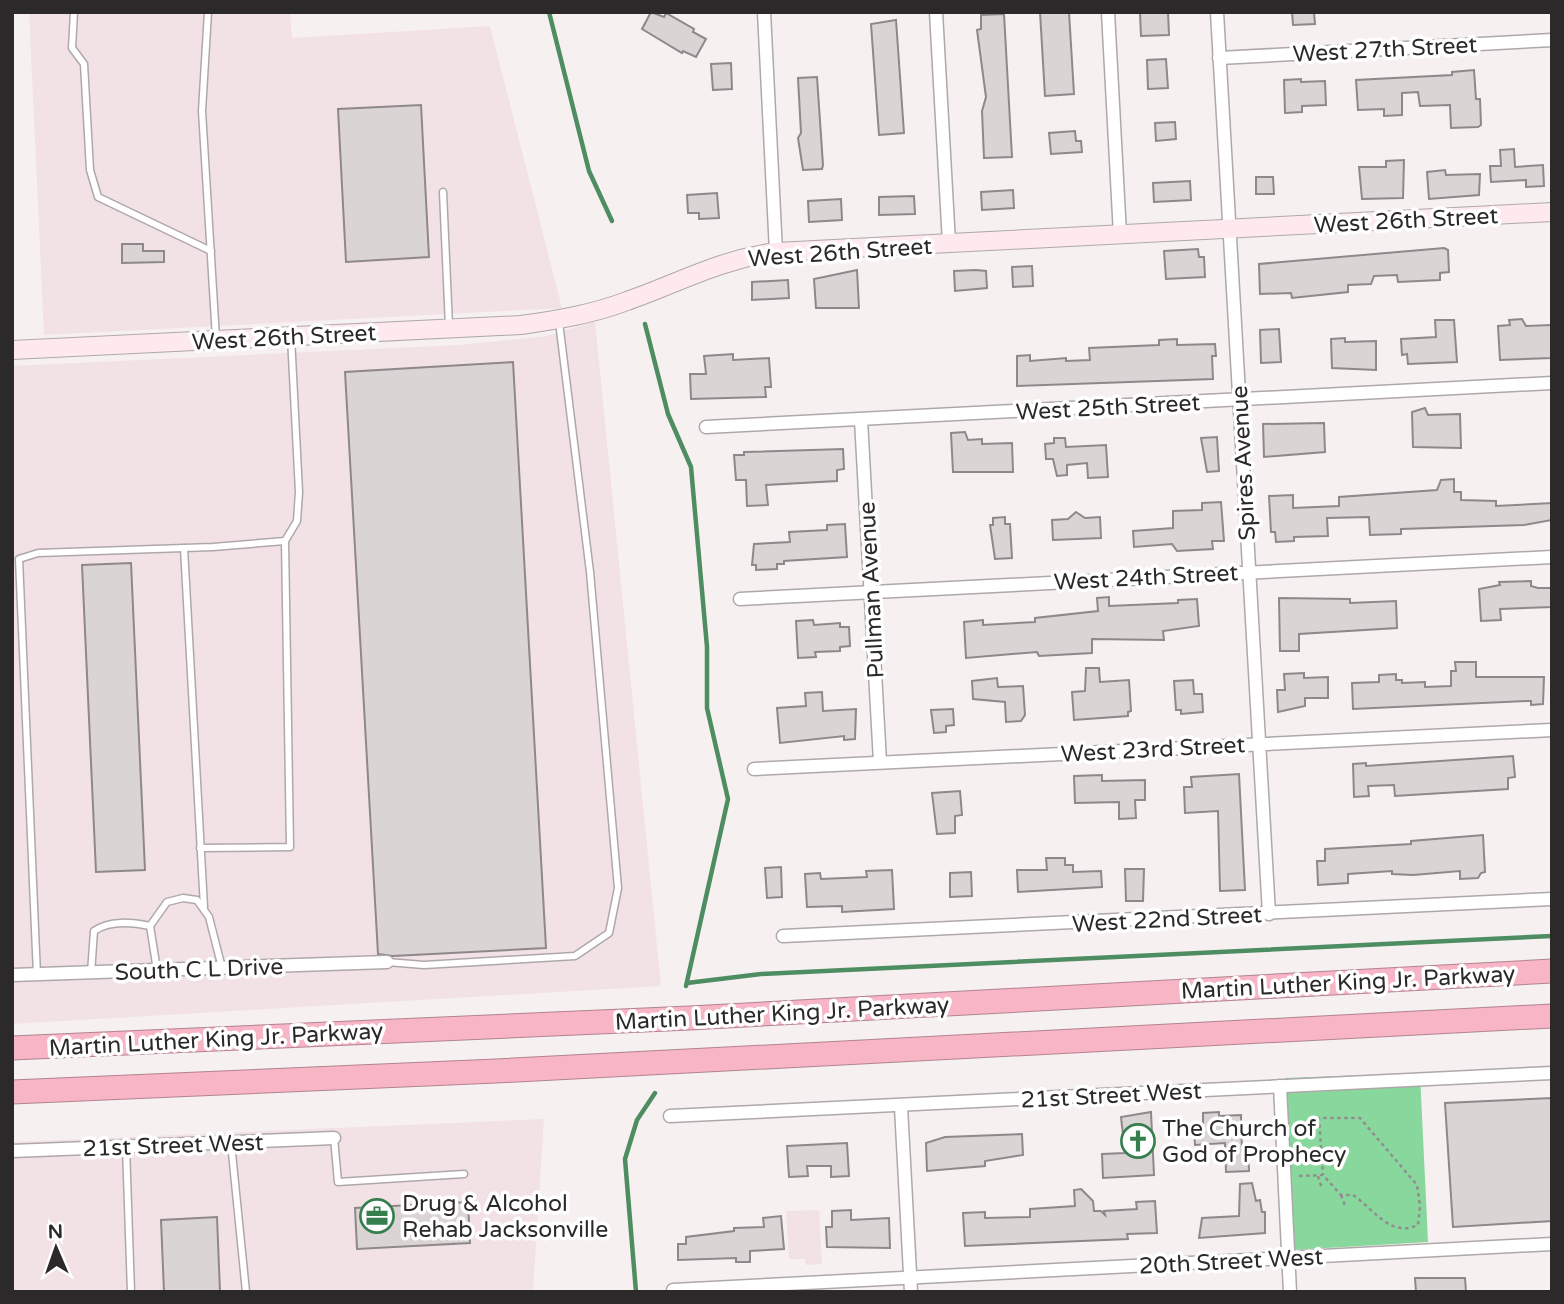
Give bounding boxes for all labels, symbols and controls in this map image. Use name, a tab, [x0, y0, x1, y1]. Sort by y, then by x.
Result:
street label: West 27th Street	[1292, 31, 1478, 69]
street label: West 26th Street	[1313, 202, 1499, 240]
street label: West 26th Street	[747, 233, 933, 273]
street label: West 26th Street	[191, 319, 377, 357]
street label: Spires Avenue	[1226, 385, 1262, 541]
street label: West 25th Street	[1015, 389, 1201, 427]
street label: Pullman Avenue	[853, 501, 891, 679]
street label: West 24th Street	[1053, 559, 1239, 597]
street label: West 23rd Street	[1060, 731, 1246, 769]
street label: West 22nd Street	[1071, 901, 1263, 939]
street label: South C L Drive	[114, 953, 284, 987]
street label: Martin Luther King Jr. Parkway	[1180, 960, 1516, 1006]
street label: Martin Luther King Jr. Parkway	[614, 991, 950, 1037]
street label: Martin Luther King Jr. Parkway	[48, 1017, 384, 1063]
street label: 21st Street West	[1020, 1077, 1203, 1115]
place label: The Church of God of Prophecy	[1162, 1115, 1346, 1169]
church icon: The Church of God of Prophecy	[1119, 1122, 1157, 1160]
street label: 21st Street West	[82, 1129, 264, 1163]
place label: Drug & Alcohol Rehab Jacksonville	[402, 1190, 608, 1244]
office icon: Drug & Alcohol Rehab Jacksonville	[358, 1197, 396, 1235]
north arrow	[21, 1213, 91, 1283]
text: N	[47, 1221, 63, 1243]
street label: 20th Street West	[1138, 1243, 1324, 1281]

